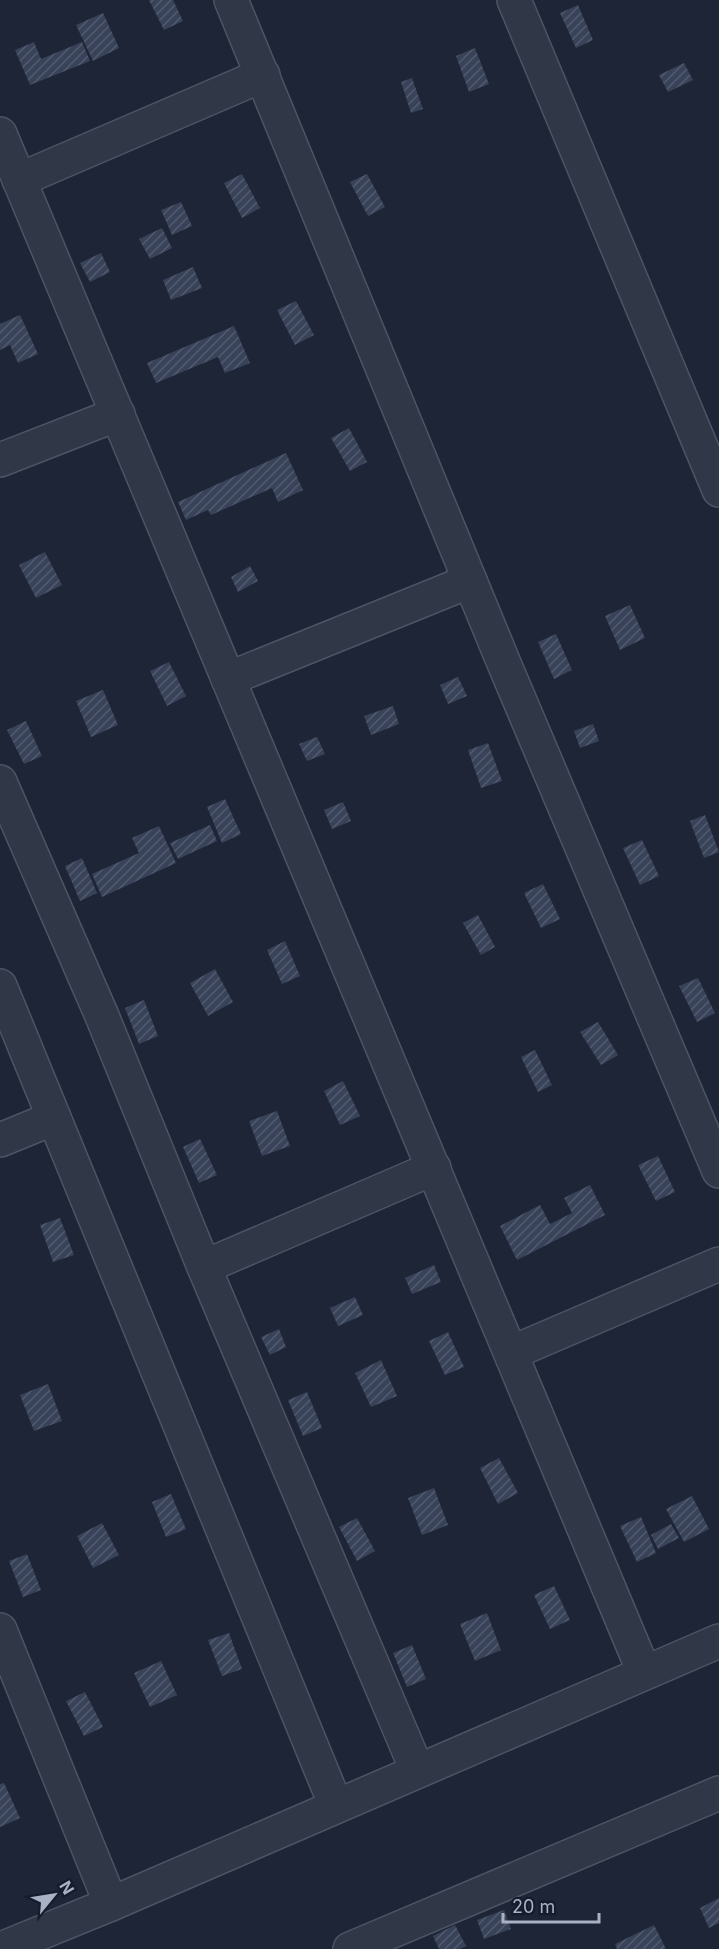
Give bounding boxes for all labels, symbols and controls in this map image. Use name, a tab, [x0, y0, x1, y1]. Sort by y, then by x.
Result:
north arrow	[24, 1865, 84, 1925]
text: N	[55, 1877, 79, 1898]
scale bar	[503, 1886, 599, 1924]
text: 20 m	[512, 1896, 555, 1917]

